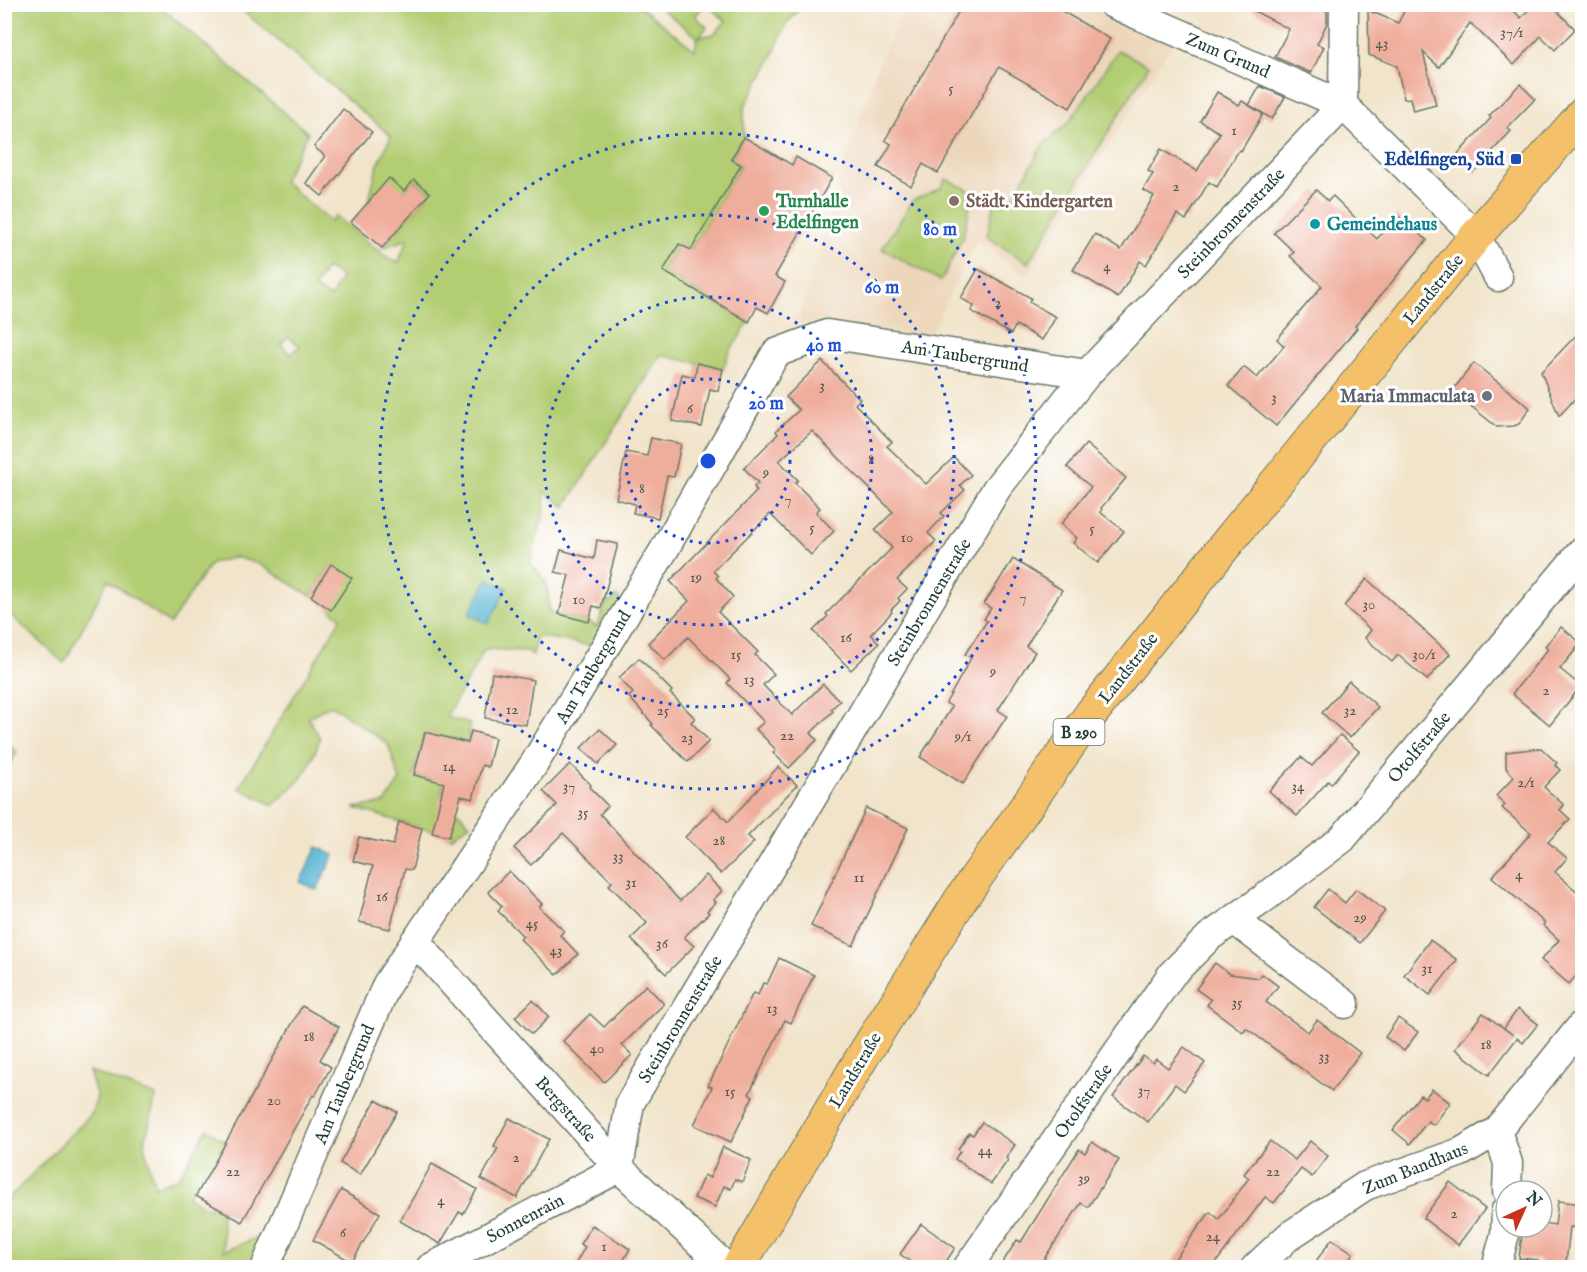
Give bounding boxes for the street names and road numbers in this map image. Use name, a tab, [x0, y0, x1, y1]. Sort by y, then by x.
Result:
street label: Zum Grund	[1182, 28, 1273, 85]
street label: Steinbronnenstraße	[1173, 164, 1291, 284]
street label: Landstraße	[1399, 250, 1470, 330]
street label: Am Taubergrund	[899, 336, 1030, 379]
street label: Steinbronnenstraße	[883, 535, 978, 671]
street label: Am Taubergrund	[551, 607, 637, 730]
street label: Landstraße	[1094, 629, 1164, 709]
street label: Otolfstraße	[1384, 707, 1457, 789]
road number: B 290	[1054, 719, 1104, 745]
street label: Steinbronnenstraße	[634, 952, 729, 1088]
street label: Am Taubergrund	[309, 1021, 381, 1149]
street label: Landstraße	[825, 1029, 888, 1113]
street label: Otolfstraße	[1050, 1060, 1118, 1144]
street label: Bergstraße	[529, 1072, 601, 1148]
street label: Zum Bandhaus	[1359, 1138, 1472, 1201]
street label: Sonnenrain	[483, 1189, 569, 1249]

